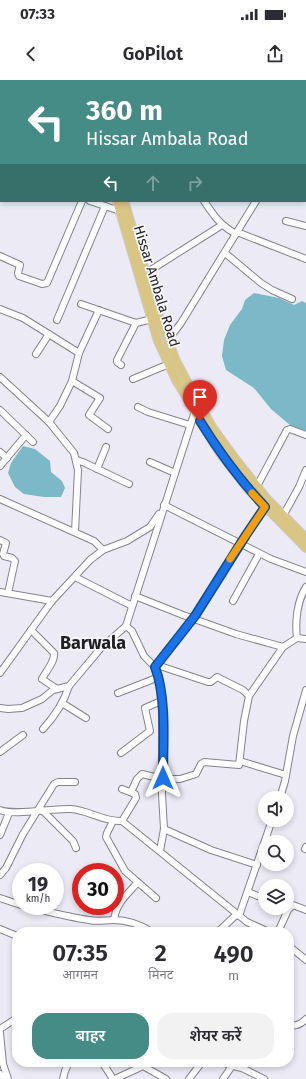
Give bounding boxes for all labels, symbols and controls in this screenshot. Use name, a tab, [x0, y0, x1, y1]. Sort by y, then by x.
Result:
text: 07:33	[20, 5, 55, 23]
icon: back	[20, 43, 42, 65]
text: GoPilot	[123, 43, 183, 65]
icon: share	[264, 43, 286, 65]
text: 360 m	[86, 94, 163, 127]
icon: left	[20, 96, 72, 148]
text: Hissar Ambala Road	[86, 128, 248, 150]
icon: left	[100, 172, 122, 194]
icon: ahead	[142, 172, 164, 194]
icon: right	[184, 172, 206, 194]
street label: Hissar Ambala Road	[130, 223, 183, 349]
pin	[183, 380, 217, 421]
icon: arrive	[189, 386, 211, 408]
district label: Barwala	[60, 632, 126, 654]
position arrow	[142, 757, 184, 799]
map controls	[258, 791, 294, 915]
button: sound	[258, 791, 294, 827]
button: search	[258, 835, 294, 871]
speed limit sign: 30	[72, 863, 124, 915]
text: 19	[28, 872, 48, 896]
button: layers	[258, 879, 294, 915]
text: km/h	[26, 893, 50, 905]
text: 07:35	[52, 939, 108, 967]
text: 2	[155, 939, 167, 967]
text: 490	[214, 940, 254, 968]
text: आगमन	[62, 967, 98, 982]
text: मिनट	[148, 967, 173, 982]
text: m	[228, 968, 239, 983]
button: बाहर	[32, 1013, 149, 1059]
button: शेयर करें	[157, 1013, 274, 1059]

